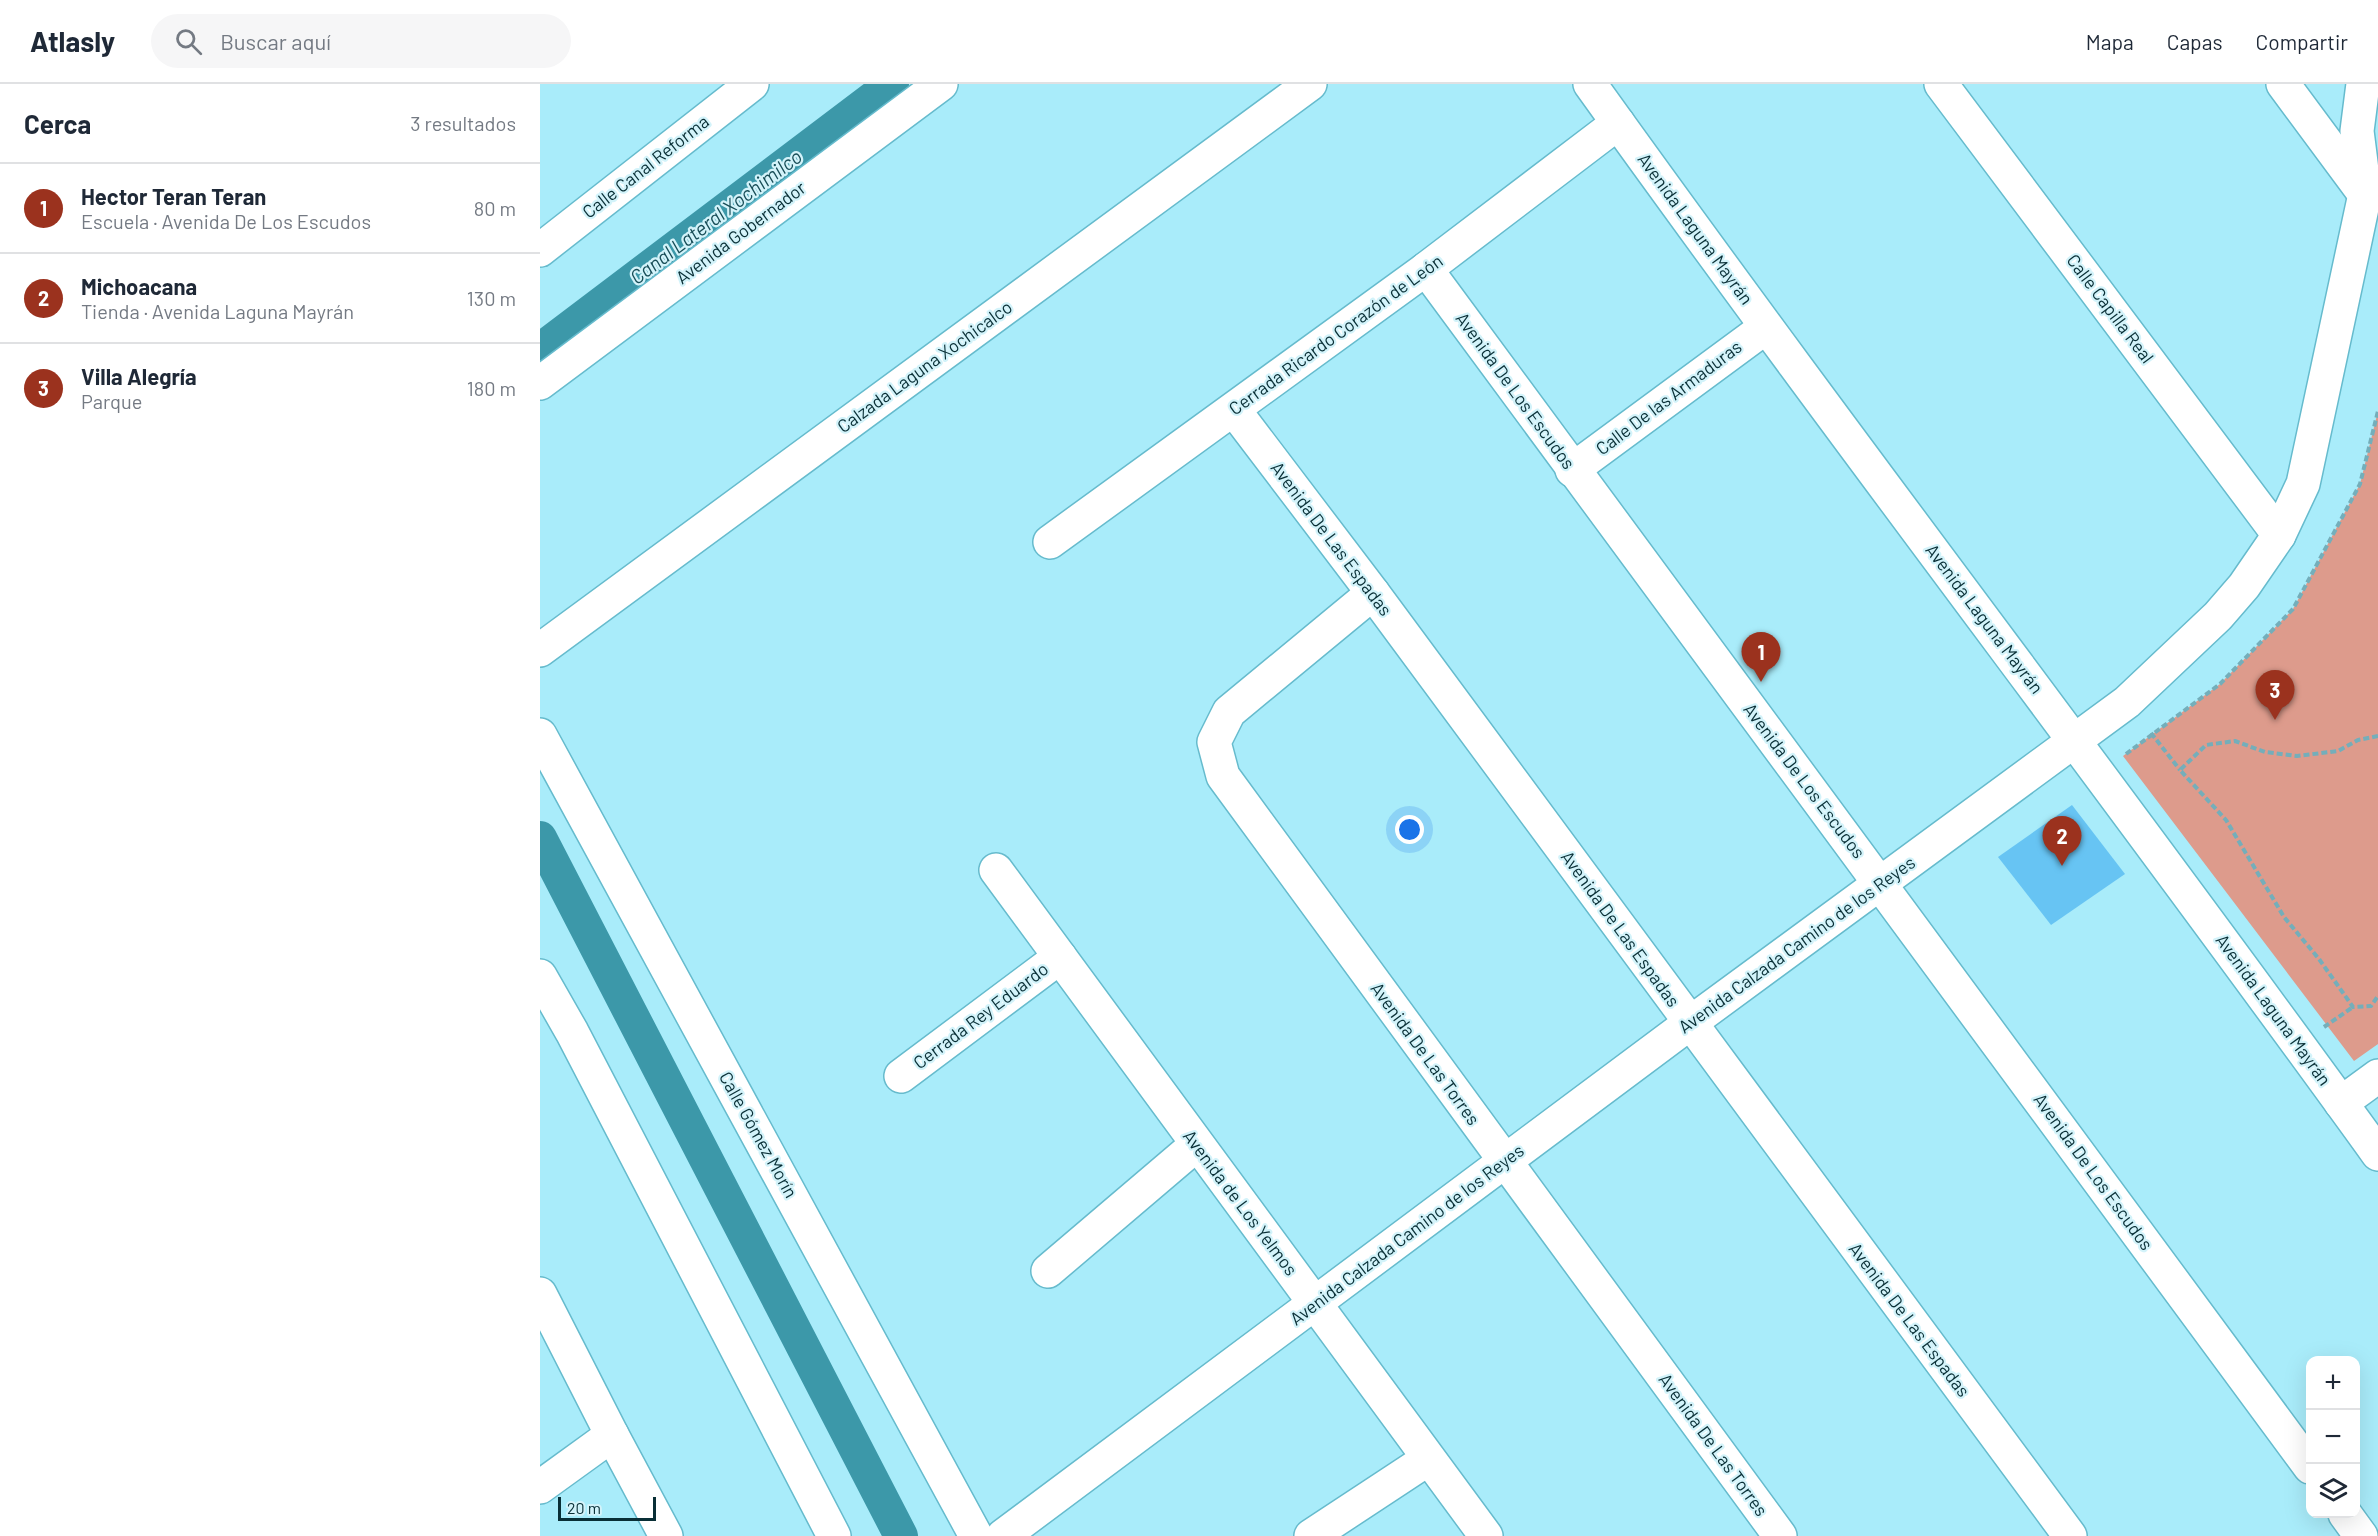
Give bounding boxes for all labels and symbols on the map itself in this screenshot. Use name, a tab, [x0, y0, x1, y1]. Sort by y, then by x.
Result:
street label: Calle Canal Reforma	[578, 110, 713, 222]
water label: Canal Lateral Xochimilco	[625, 144, 806, 289]
street label: Avenida Laguna Mayrán	[1633, 148, 1758, 309]
street label: Avenida Gobernador	[671, 176, 810, 288]
street label: Cerrada Ricardo Corazón de León	[1224, 249, 1447, 419]
street label: Calle Capilla Real	[2063, 250, 2159, 367]
street label: Calzada Laguna Xochicalco	[833, 295, 1016, 437]
street label: Avenida De Los Escudos	[1451, 308, 1580, 473]
street label: Calle De las Armaduras	[1591, 335, 1746, 459]
street label: Avenida De Las Espadas	[1267, 457, 1397, 620]
street label: Avenida Laguna Mayrán	[1921, 539, 2048, 698]
pin: 1	[1742, 632, 1780, 682]
pin: 3	[2256, 670, 2294, 720]
street label: Avenida De Los Escudos	[1739, 698, 1870, 862]
your location	[1395, 815, 1424, 844]
pin: 2	[2042, 816, 2081, 866]
street label: Avenida De Las Espadas	[1557, 846, 1685, 1011]
street label: Avenida Calzada Camino de los Reyes	[1674, 851, 1919, 1038]
street label: Avenida Laguna Mayrán	[2211, 929, 2336, 1090]
street label: Cerrada Rey Eduardo	[909, 957, 1052, 1073]
street label: Avenida De Las Torres	[1367, 978, 1485, 1129]
street label: Calle Gómez Morín	[715, 1068, 803, 1201]
street label: Avenida De Los Escudos	[2029, 1089, 2158, 1254]
street label: Avenida de Los Yelmos	[1179, 1125, 1303, 1280]
street label: Avenida Calzada Camino de los Reyes	[1285, 1139, 1528, 1329]
street label: Avenida De Las Espadas	[1845, 1238, 1975, 1401]
street label: Avenida De Las Torres	[1655, 1369, 1773, 1520]
scale bar	[558, 1494, 656, 1522]

